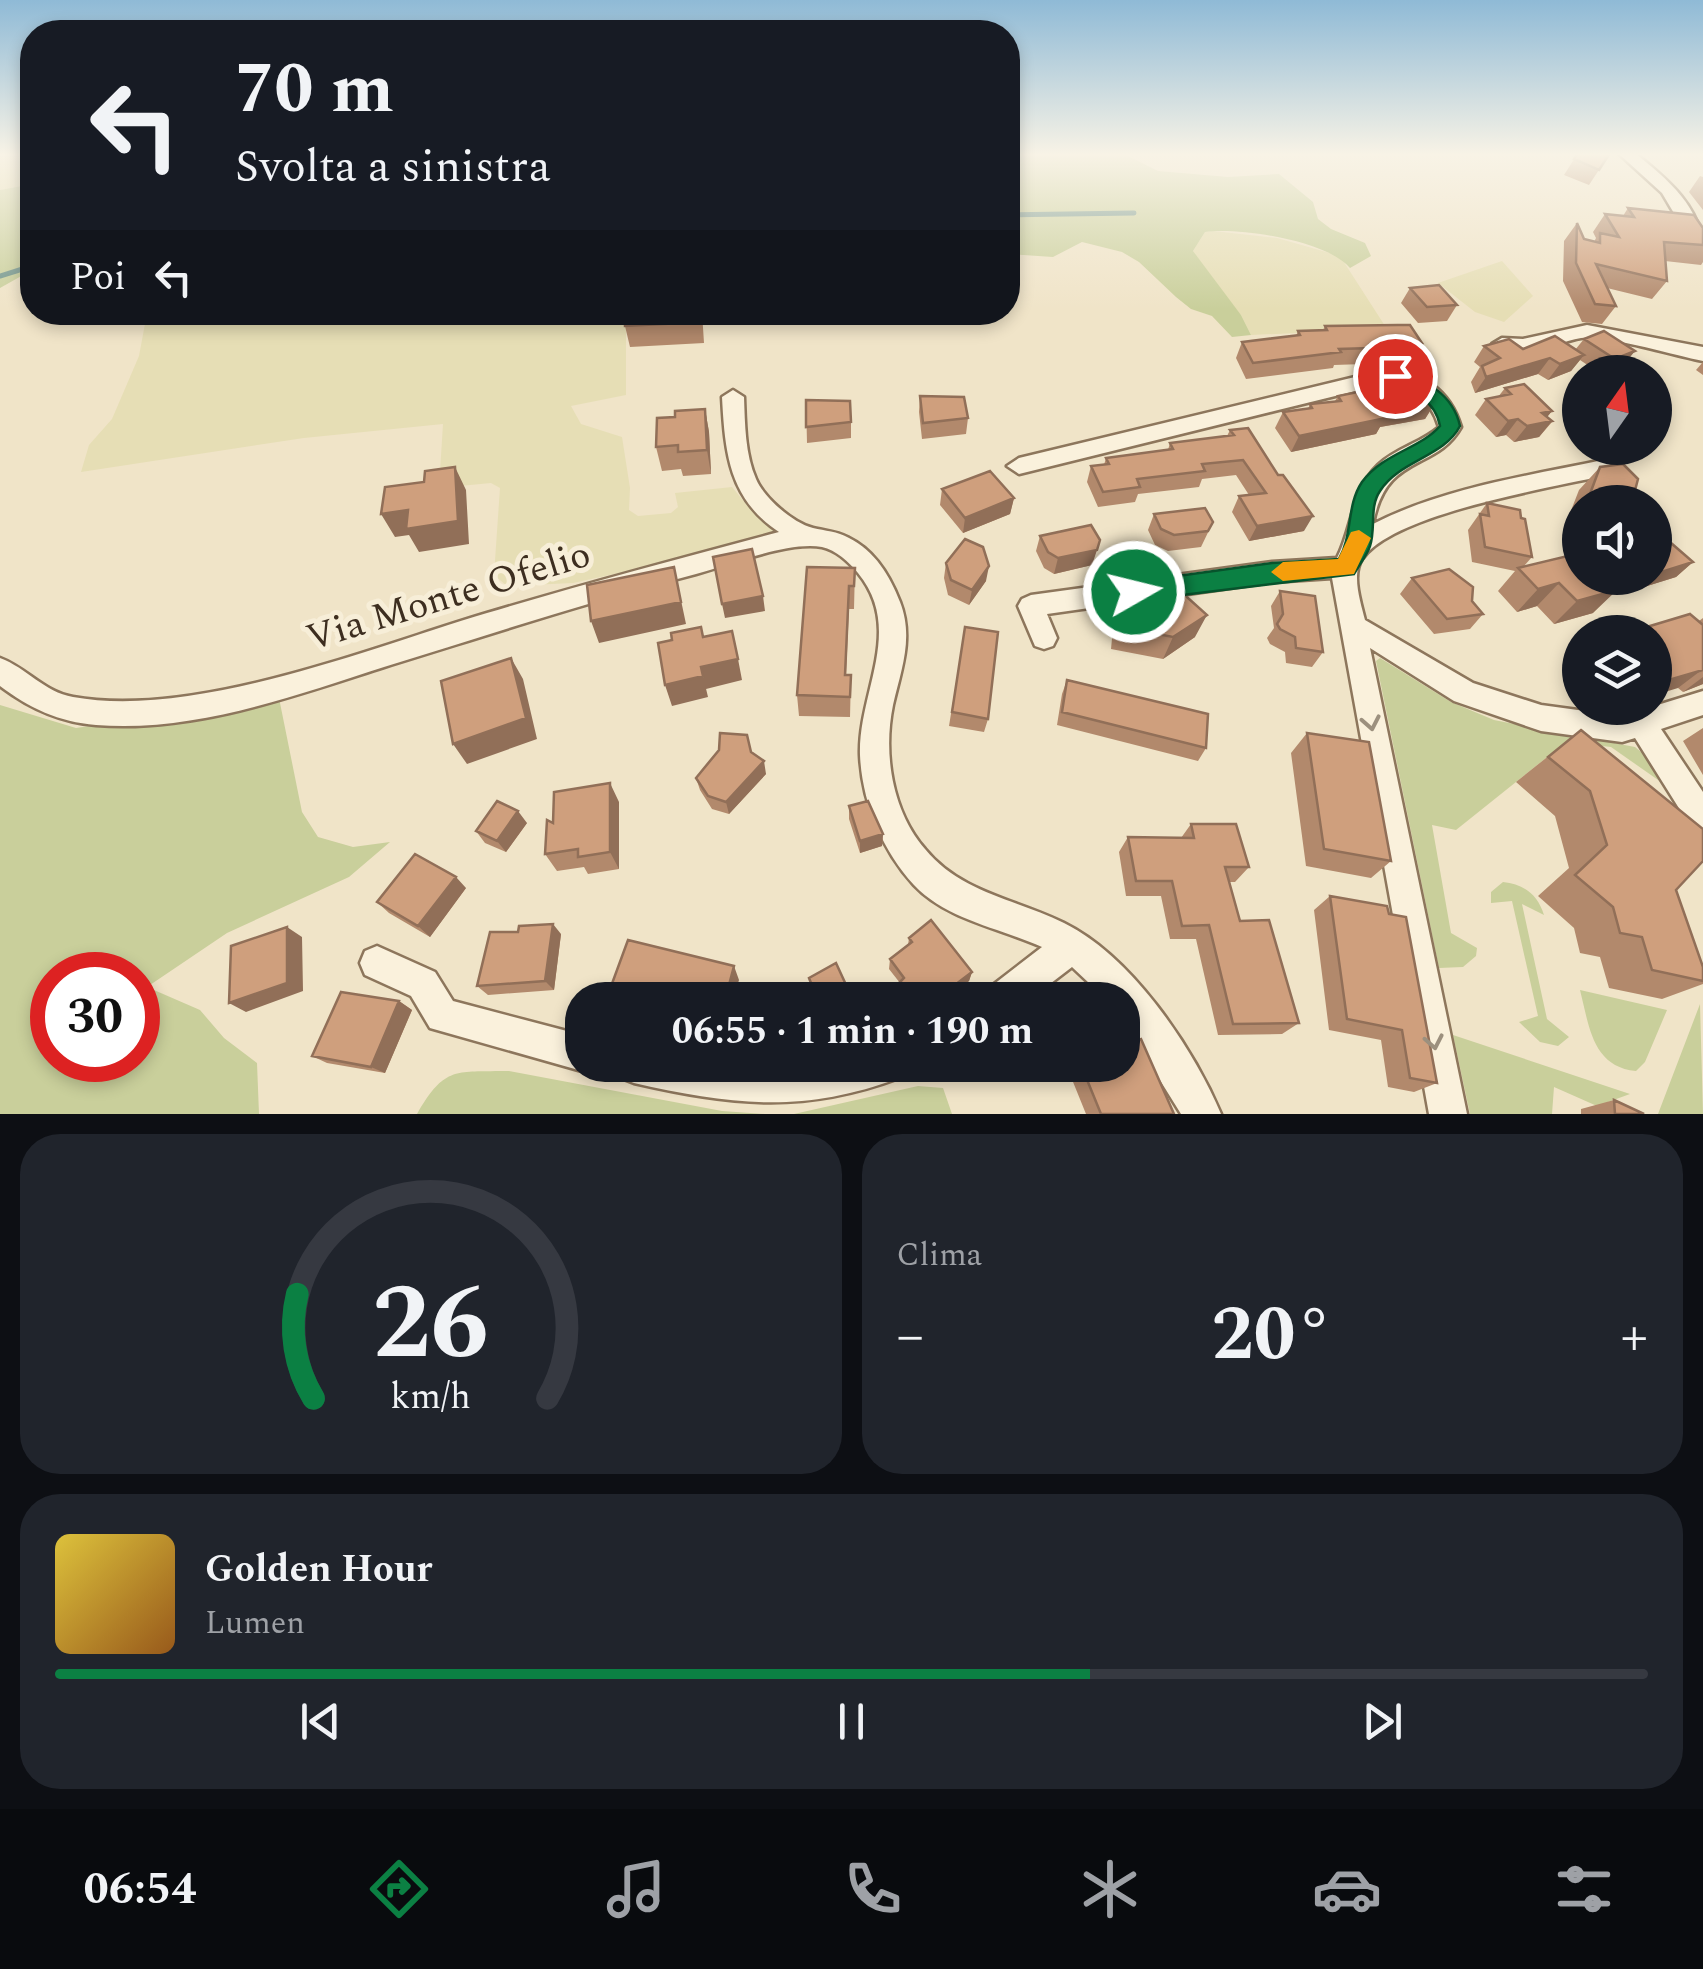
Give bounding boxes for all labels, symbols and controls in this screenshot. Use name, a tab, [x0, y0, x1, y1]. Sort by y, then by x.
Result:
text: 70 m	[235, 37, 394, 143]
icon: left	[70, 60, 200, 190]
text: Svolta a sinistra	[235, 133, 551, 202]
text: Poi	[70, 249, 126, 307]
icon: left	[146, 250, 201, 305]
pin	[1353, 334, 1438, 419]
icon: arrive	[1368, 349, 1423, 404]
north arrow	[1562, 355, 1672, 465]
map controls	[1562, 355, 1672, 725]
button: sound	[1562, 485, 1672, 595]
street label: Via Monte Ofelio	[299, 526, 598, 668]
position arrow	[1082, 540, 1186, 644]
button: layers	[1562, 615, 1672, 725]
one-way arrow	[1360, 714, 1381, 731]
speed limit sign: 30	[30, 952, 160, 1082]
text: 06:55 · 1 min · 190 m	[672, 1003, 1033, 1061]
one-way arrow	[1423, 1033, 1444, 1050]
text: Clima	[897, 1231, 982, 1280]
text: 26	[372, 1246, 489, 1404]
text: 20°	[1211, 1279, 1333, 1393]
text: −	[897, 1295, 924, 1378]
text: +	[1620, 1295, 1648, 1378]
text: km/h	[391, 1370, 471, 1425]
text: Golden Hour	[205, 1541, 432, 1599]
text: Lumen	[205, 1599, 305, 1648]
icon: previous	[293, 1694, 348, 1749]
icon: pause	[824, 1694, 879, 1749]
icon: next	[1355, 1694, 1410, 1749]
icon: directions	[364, 1854, 434, 1924]
icon: music	[601, 1854, 671, 1924]
icon: phone	[838, 1854, 908, 1924]
icon: climate	[1075, 1854, 1145, 1924]
icon: car	[1312, 1854, 1382, 1924]
icon: filters	[1549, 1854, 1619, 1924]
text: 06:54	[84, 1855, 197, 1924]

